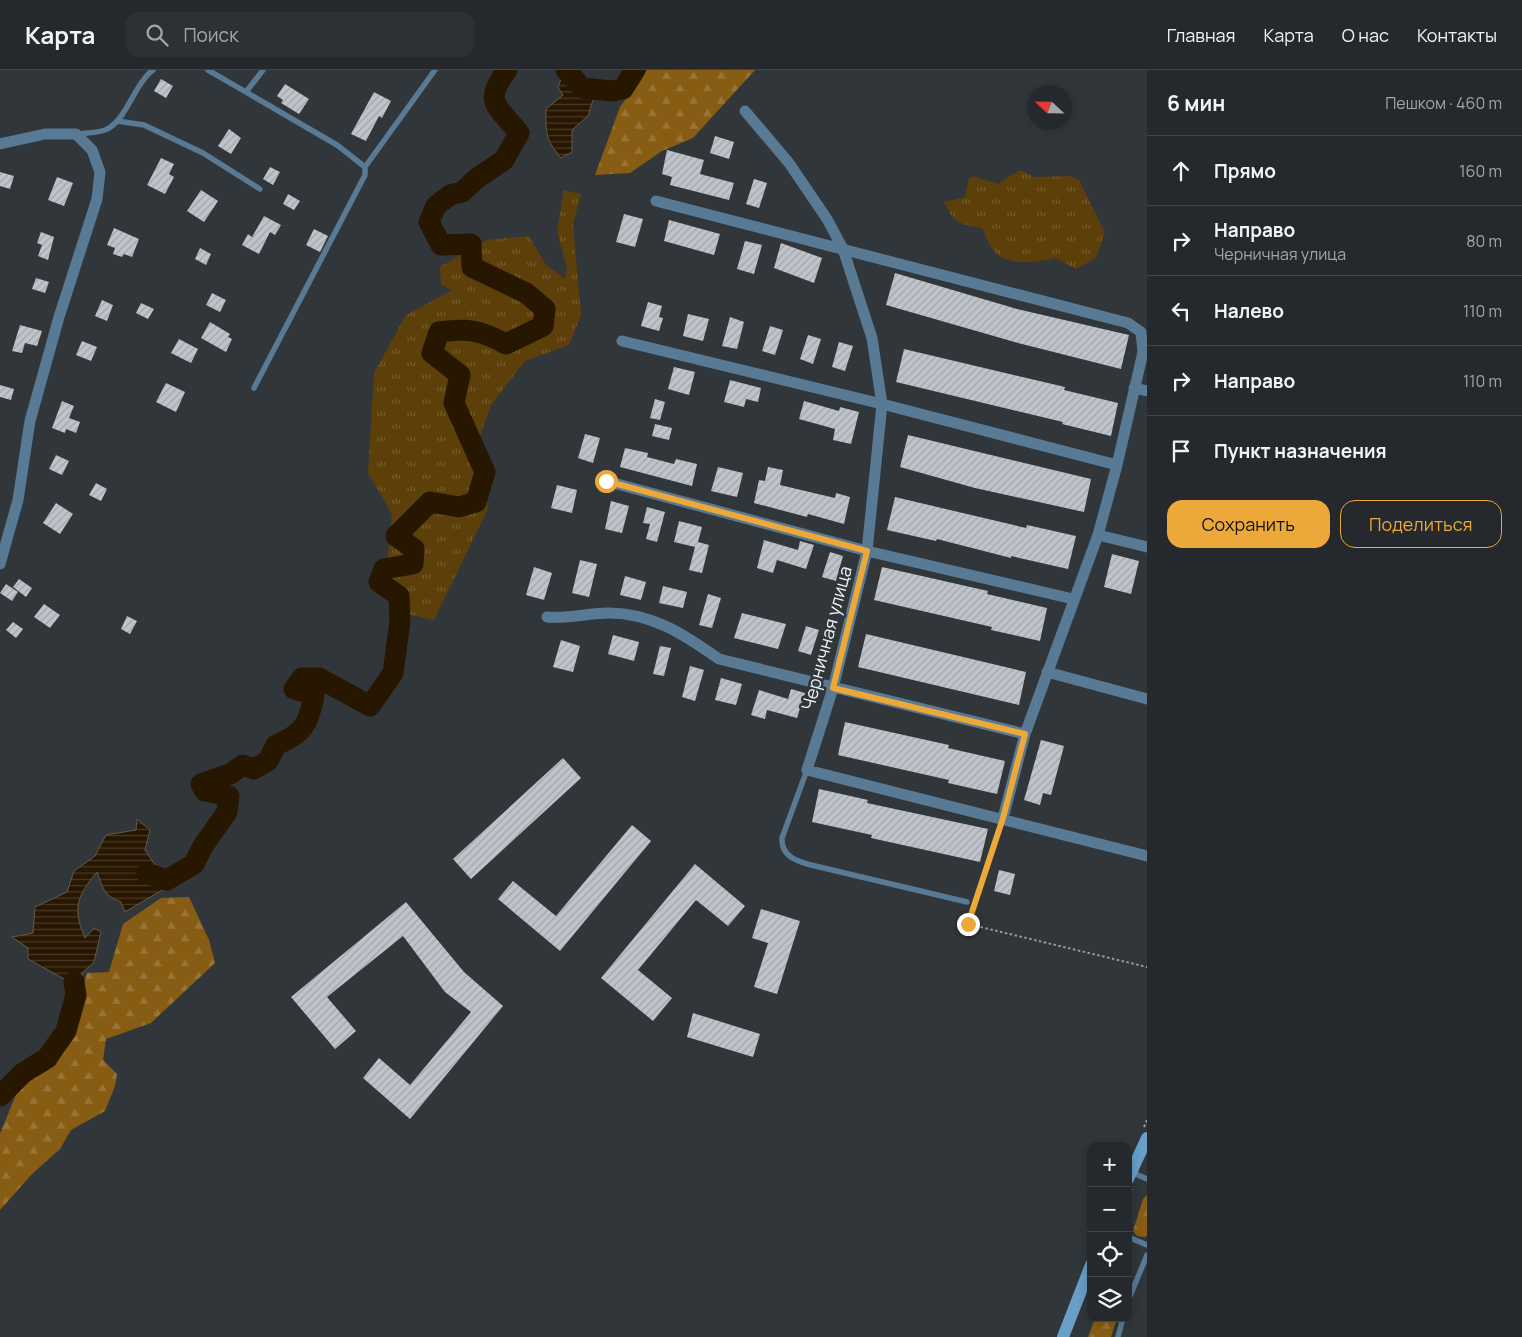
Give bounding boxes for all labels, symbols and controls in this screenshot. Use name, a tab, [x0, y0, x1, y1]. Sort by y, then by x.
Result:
search box	[125, 12, 475, 57]
text: Карта	[25, 18, 95, 51]
icon: search	[143, 21, 171, 49]
text: Поиск	[183, 22, 239, 48]
text: Главная	[1167, 23, 1236, 47]
text: Карта	[1264, 23, 1314, 47]
text: О нас	[1342, 23, 1389, 47]
text: Контакты	[1417, 23, 1497, 47]
north arrow	[1027, 85, 1072, 130]
text: 6 мин	[1167, 89, 1225, 117]
text: Пешком · 460 m	[1385, 92, 1502, 114]
icon: ahead	[1167, 157, 1195, 185]
text: Прямо	[1214, 158, 1276, 184]
text: 160 m	[1459, 160, 1502, 182]
text: Направо	[1214, 217, 1295, 243]
icon: right	[1167, 227, 1195, 255]
text: 80 m	[1466, 230, 1502, 252]
text: Черничная улица	[1214, 243, 1346, 265]
icon: left	[1167, 297, 1195, 325]
text: Налево	[1214, 298, 1284, 324]
text: 110 m	[1463, 300, 1502, 322]
icon: right	[1167, 367, 1195, 395]
text: Направо	[1214, 368, 1295, 394]
text: 110 m	[1463, 370, 1502, 392]
icon: arrive	[1167, 437, 1195, 465]
text: Пункт назначения	[1214, 438, 1387, 464]
route start	[595, 470, 618, 493]
button: Сохранить	[1167, 500, 1330, 548]
button: Поделиться	[1340, 500, 1502, 548]
street label: Черничная улица	[795, 563, 857, 713]
route end	[957, 913, 980, 936]
map controls	[1087, 1142, 1132, 1322]
button: +	[1087, 1142, 1132, 1187]
button: −	[1087, 1187, 1132, 1232]
button: locate	[1087, 1232, 1132, 1277]
button: layers	[1087, 1277, 1132, 1322]

